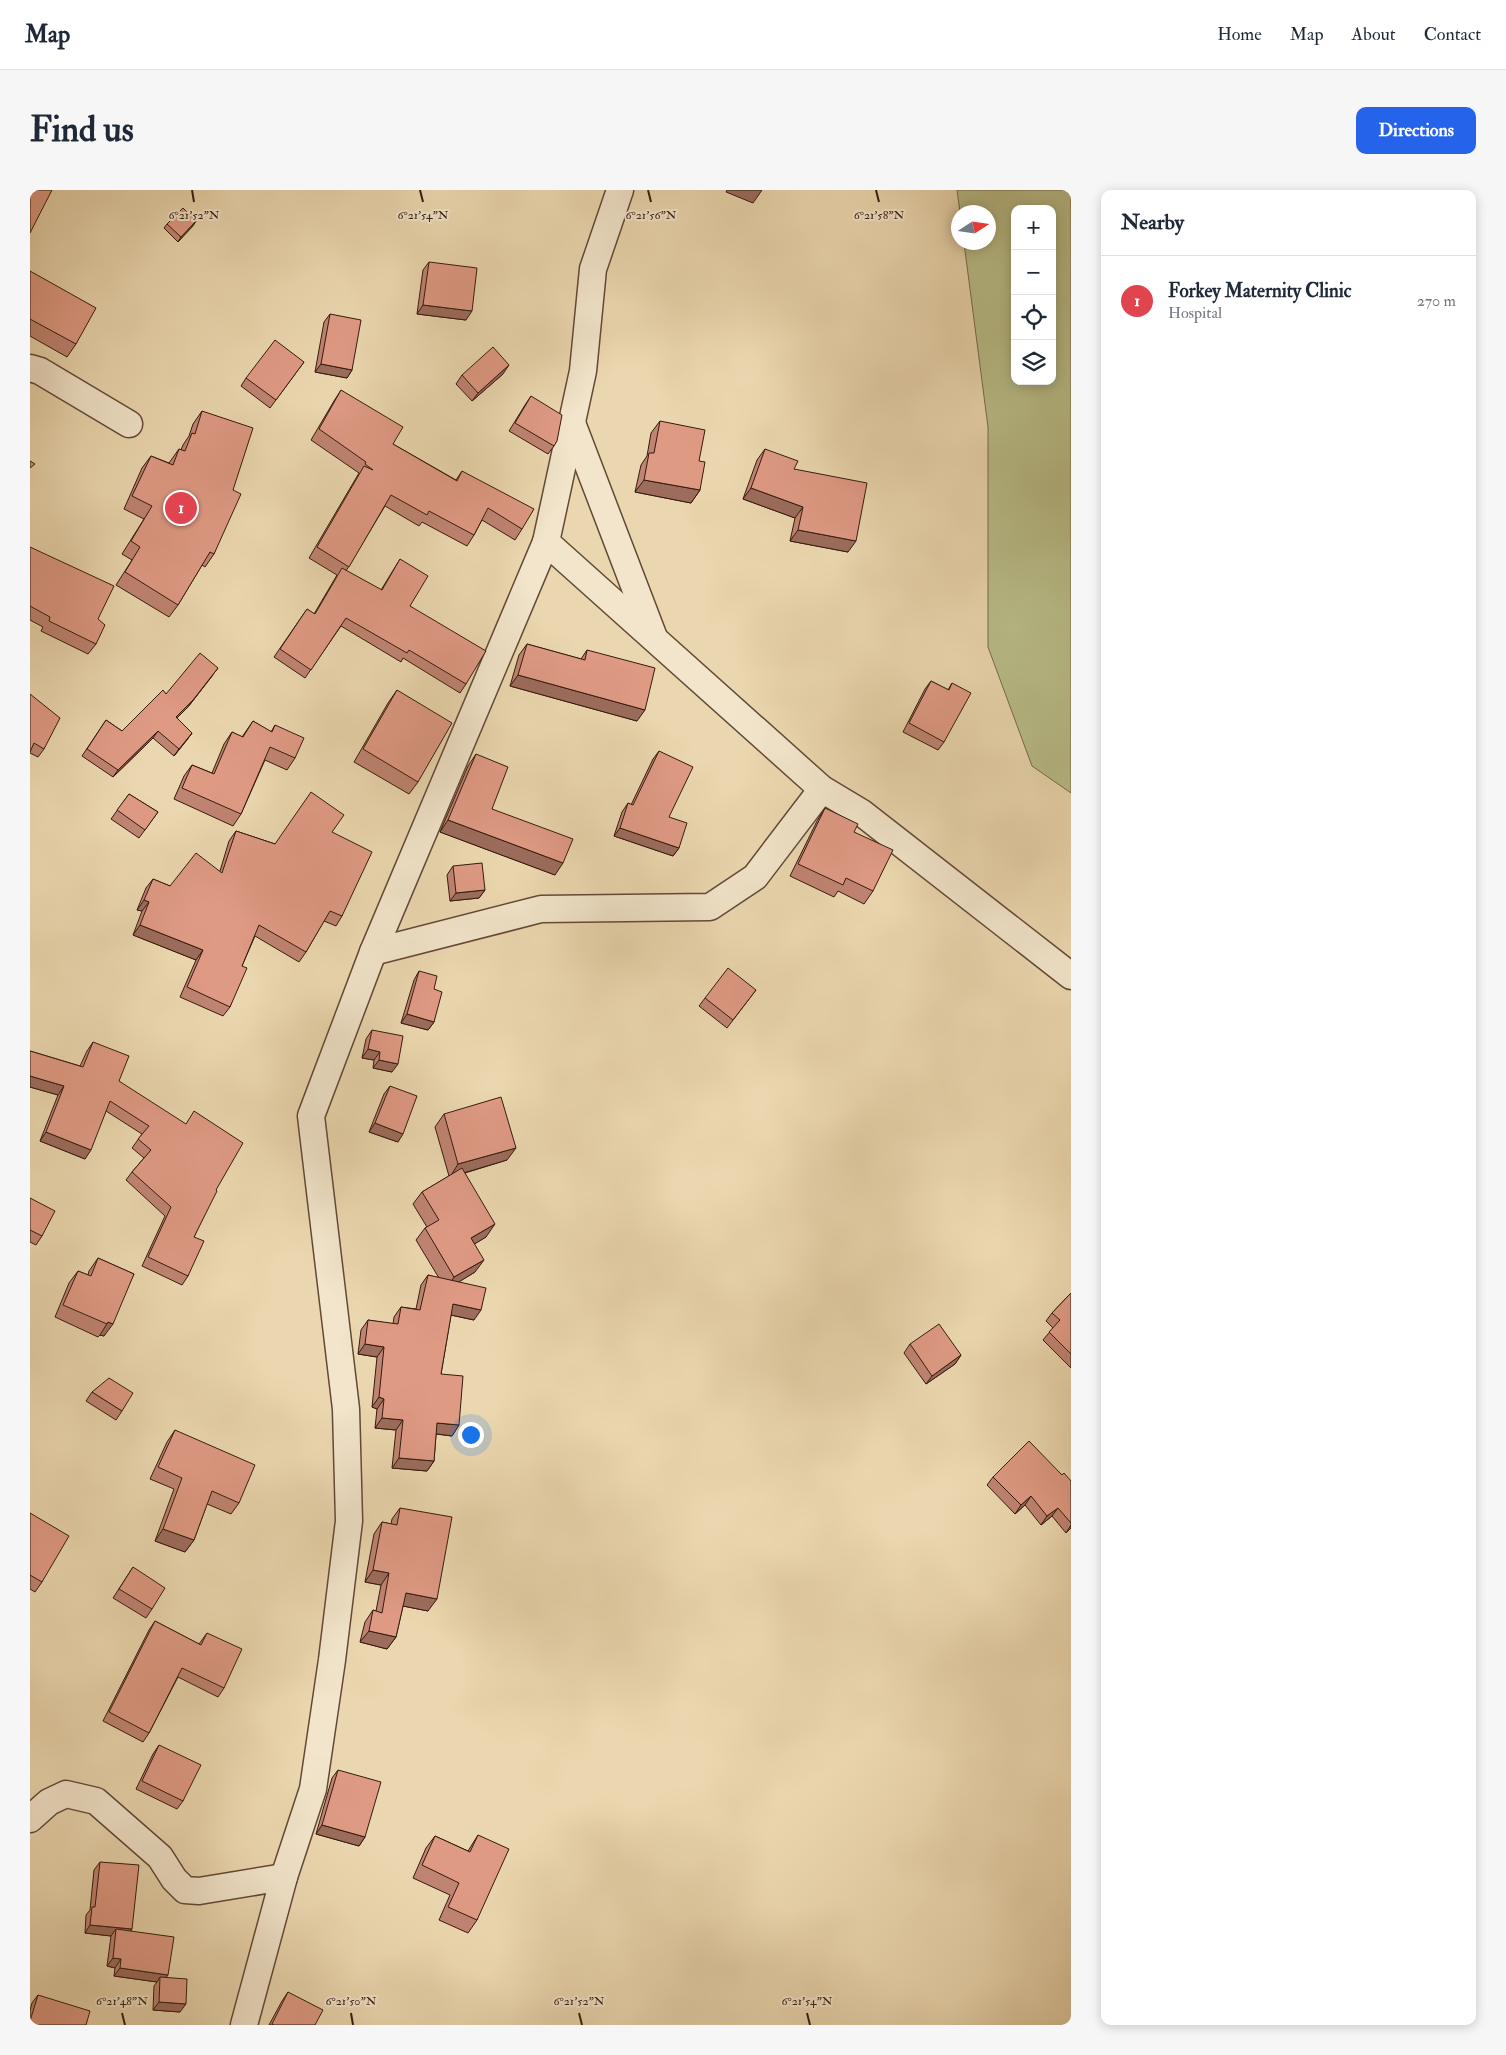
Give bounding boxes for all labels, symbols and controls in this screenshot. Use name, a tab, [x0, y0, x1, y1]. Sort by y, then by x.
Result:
text: Map	[25, 19, 70, 50]
text: Home	[1217, 23, 1262, 46]
text: Map	[1290, 23, 1324, 46]
text: About	[1352, 23, 1396, 46]
text: Contact	[1424, 23, 1481, 46]
button: Directions	[1356, 107, 1476, 154]
text: Find us	[30, 108, 134, 152]
north arrow	[951, 205, 996, 250]
map controls	[1011, 205, 1056, 385]
button: +	[1011, 205, 1056, 250]
text: 6°21'52"N	[168, 208, 220, 223]
text: 6°21'54"N	[397, 208, 449, 223]
text: 6°21'56"N	[626, 208, 677, 223]
text: 6°21'58"N	[854, 208, 905, 223]
text: Nearby	[1121, 209, 1184, 236]
button: −	[1011, 250, 1056, 295]
text: Forkey Maternity Clinic	[1168, 279, 1352, 303]
text: 1	[1134, 291, 1140, 311]
text: 270 m	[1417, 291, 1456, 311]
button: locate	[1011, 295, 1056, 340]
text: Hospital	[1168, 303, 1222, 323]
button: layers	[1011, 340, 1056, 385]
pin: 1	[165, 489, 197, 527]
your location	[458, 1422, 484, 1448]
text: 6°21'48"N	[96, 1994, 148, 2009]
text: 6°21'50"N	[325, 1994, 377, 2009]
text: 6°21'52"N	[553, 1994, 605, 2009]
text: 6°21'54"N	[781, 1994, 833, 2009]

